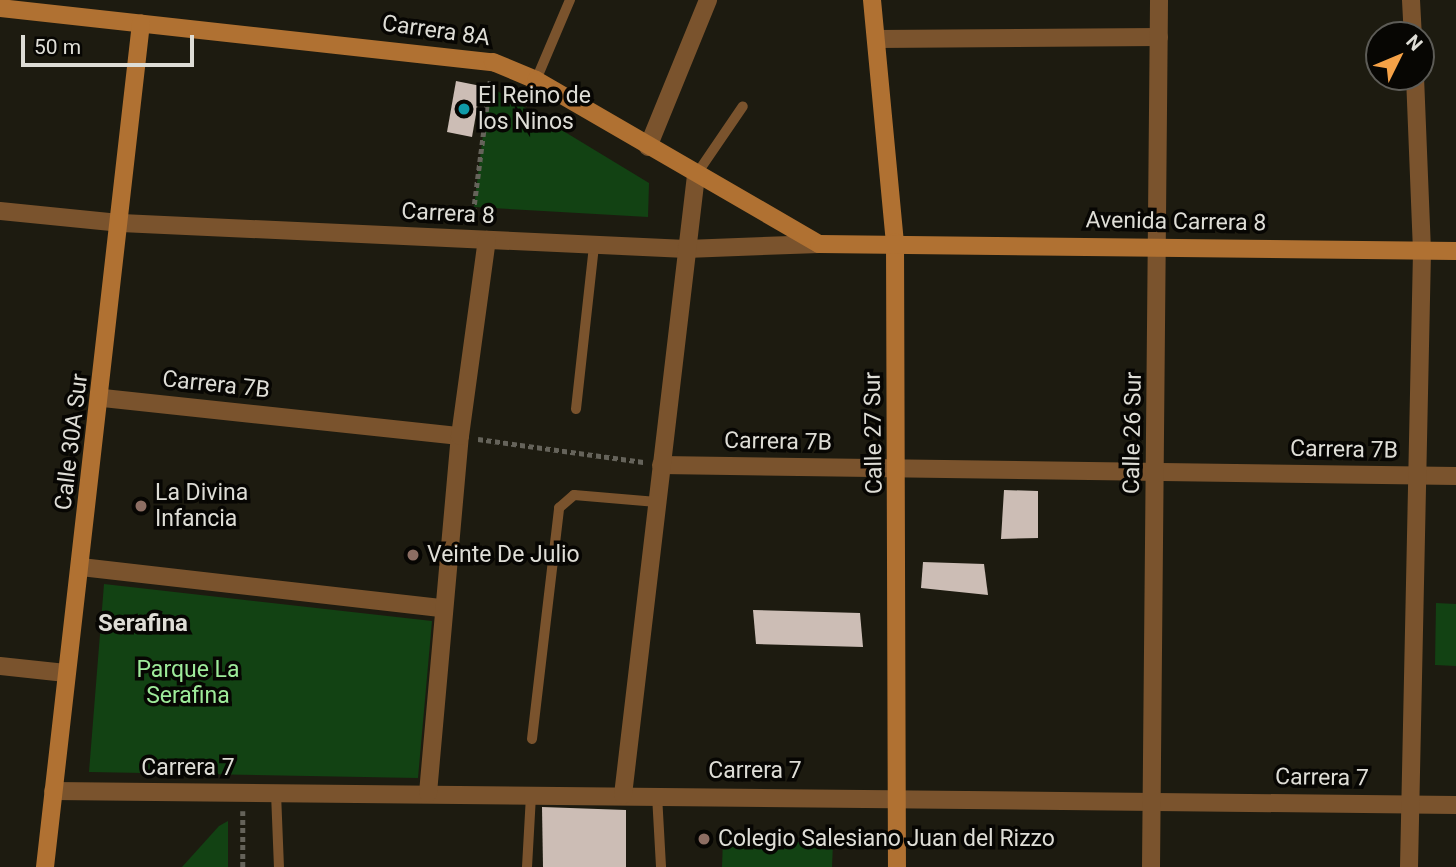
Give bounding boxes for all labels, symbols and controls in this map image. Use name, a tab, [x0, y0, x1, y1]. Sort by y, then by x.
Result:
street label: Carrera 8A	[380, 10, 492, 52]
scale bar	[24, 21, 198, 65]
north arrow	[1365, 21, 1435, 91]
text: N	[1401, 30, 1427, 55]
text: 50 m	[34, 35, 81, 59]
place label: El Reino de los Ninos	[478, 82, 591, 136]
marker: El Reino de los Ninos	[456, 101, 472, 117]
street label: Carrera 8	[401, 198, 495, 230]
street label: Avenida Carrera 8	[1085, 207, 1267, 237]
street label: Carrera 7B	[161, 366, 271, 404]
street label: Calle 30A Sur	[50, 372, 94, 512]
street label: Calle 27 Sur	[859, 372, 889, 494]
street label: Calle 26 Sur	[1118, 372, 1148, 494]
street label: Carrera 7B	[724, 427, 832, 457]
street label: Carrera 7B	[1290, 435, 1398, 465]
place label: La Divina Infancia	[155, 479, 248, 533]
marker: La Divina Infancia	[133, 498, 149, 514]
place label: Veinte De Julio	[427, 541, 580, 569]
marker: Veinte De Julio	[405, 547, 421, 563]
district label: Serafina	[98, 610, 188, 638]
park label: Parque La Serafina	[136, 656, 240, 710]
street label: Carrera 7	[141, 754, 235, 782]
street label: Carrera 7	[708, 757, 802, 785]
street label: Carrera 7	[1275, 763, 1369, 793]
place label: Colegio Salesiano Juan del Rizzo	[718, 825, 1055, 853]
marker: Colegio Salesiano Juan del Rizzo	[696, 831, 712, 847]

